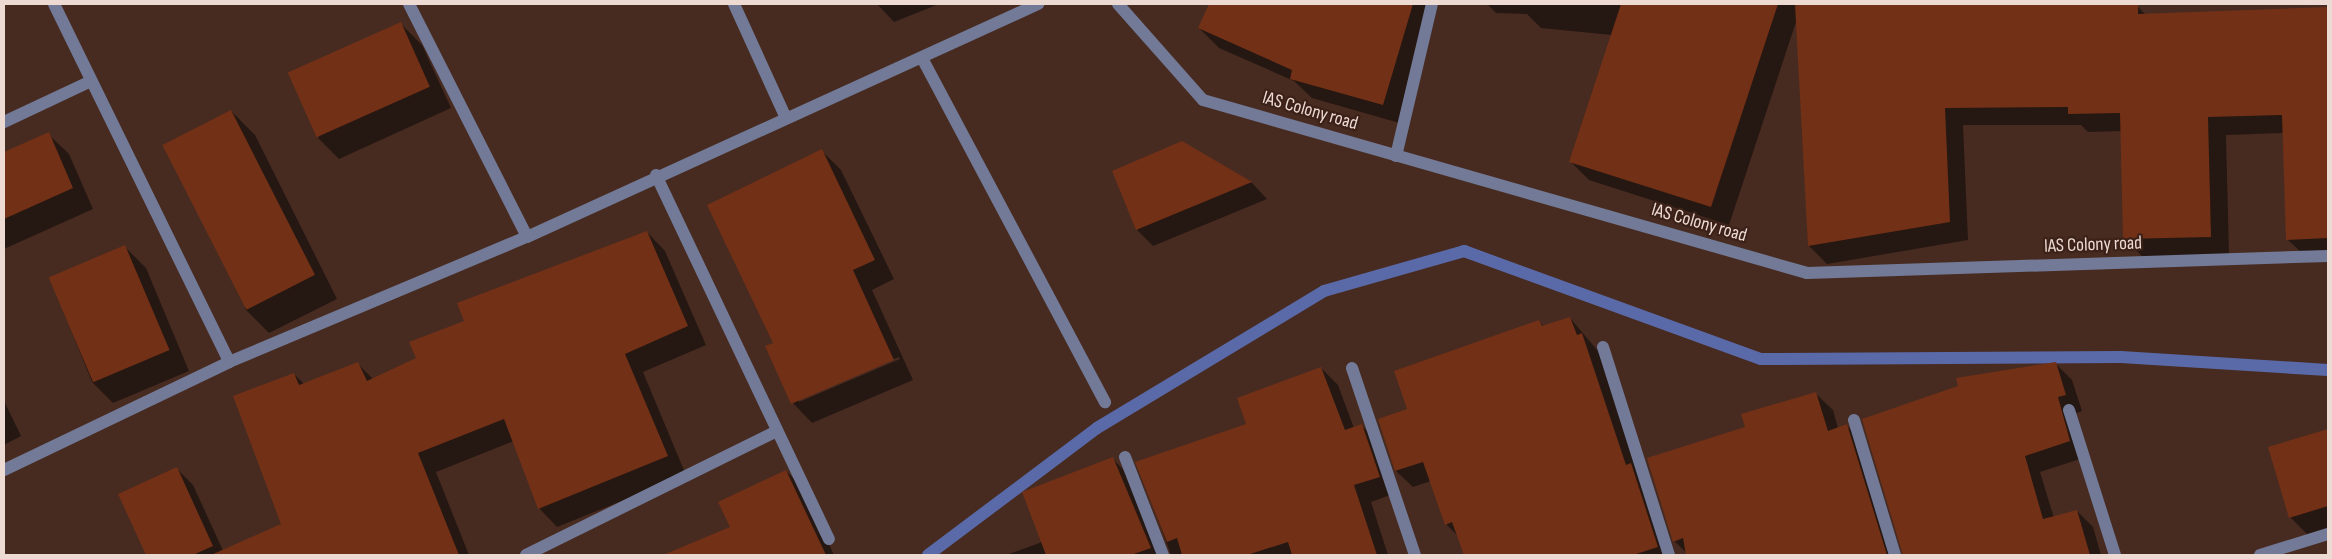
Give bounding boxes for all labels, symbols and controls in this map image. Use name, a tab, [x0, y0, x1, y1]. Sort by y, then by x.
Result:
street label: IAS Colony road	[1260, 87, 1360, 135]
street label: IAS Colony road	[1649, 199, 1749, 247]
street label: IAS Colony road	[2044, 232, 2142, 258]

